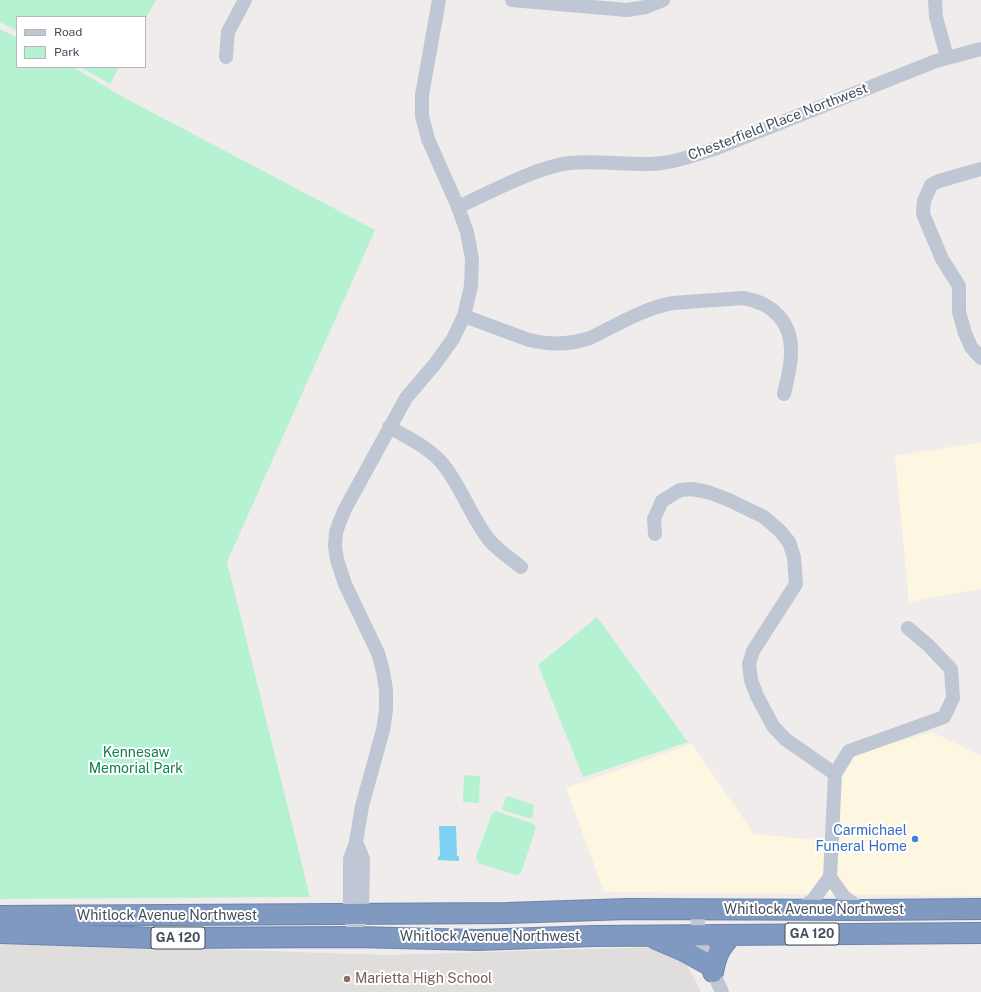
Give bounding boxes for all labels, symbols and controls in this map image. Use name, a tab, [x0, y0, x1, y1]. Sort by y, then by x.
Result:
legend	[16, 16, 146, 68]
text: Road	[54, 25, 82, 39]
text: Park	[54, 45, 80, 59]
street label: Chesterfield Place Northwest	[686, 80, 870, 164]
park label: Kennesaw Memorial Park	[89, 745, 183, 778]
place label: Carmichael Funeral Home	[815, 823, 907, 856]
marker: Carmichael Funeral Home	[910, 834, 920, 844]
street label: Whitlock Avenue Northwest	[724, 902, 904, 918]
street label: Whitlock Avenue Northwest	[77, 908, 257, 924]
road number: GA 120	[785, 923, 839, 945]
road number: GA 120	[151, 927, 205, 949]
street label: Whitlock Avenue Northwest	[400, 929, 580, 945]
place label: Marietta High School	[355, 971, 492, 987]
marker: Marietta High School	[342, 974, 352, 984]

